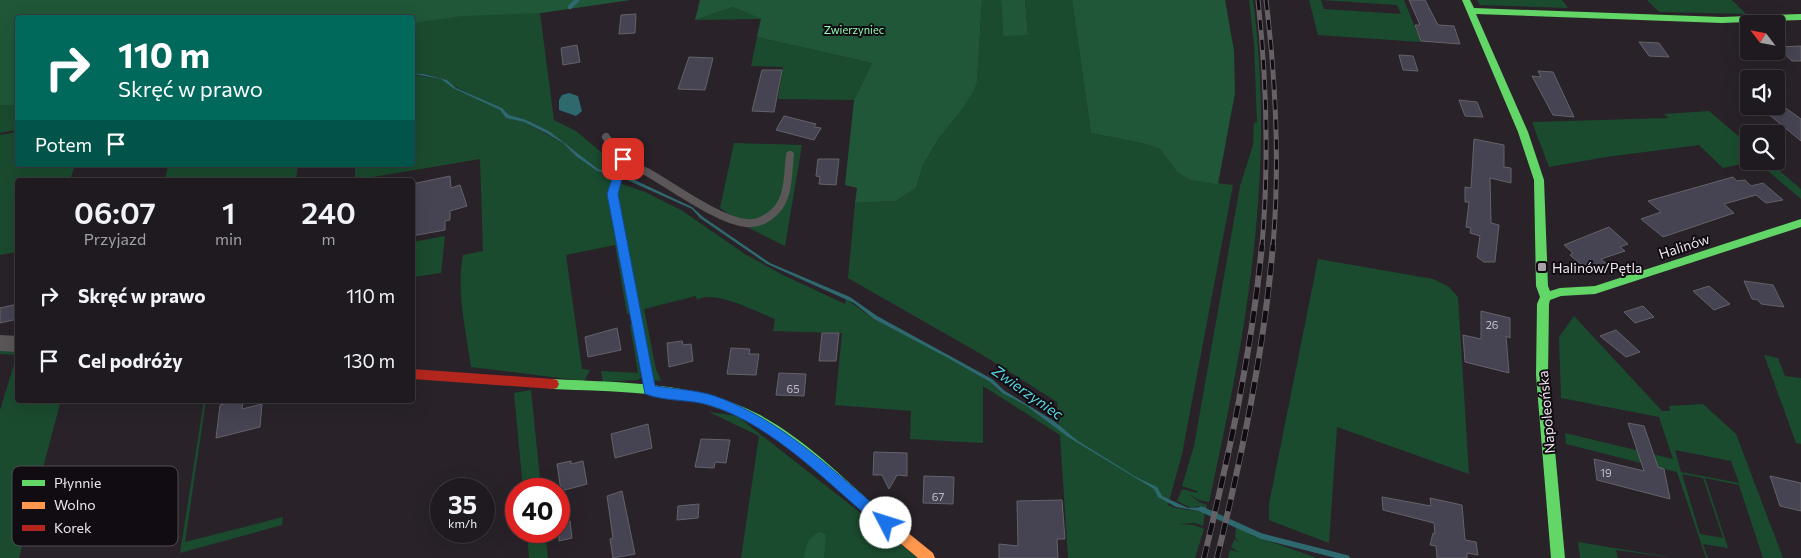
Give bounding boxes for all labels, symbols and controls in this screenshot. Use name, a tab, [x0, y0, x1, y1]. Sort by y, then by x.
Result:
north arrow	[1740, 15, 1785, 60]
map controls	[1740, 15, 1785, 170]
park label: Zwierzyniec	[824, 23, 884, 36]
text: 110 m	[118, 32, 210, 75]
icon: right	[35, 35, 100, 100]
button: sound	[1740, 70, 1785, 115]
text: Skręć w prawo	[118, 75, 263, 102]
button: search	[1740, 125, 1785, 170]
icon: arrive	[102, 130, 130, 158]
text: Potem	[35, 133, 92, 156]
pin	[602, 138, 644, 180]
icon: arrive	[609, 145, 637, 173]
text: 06:07	[74, 193, 156, 230]
text: 1	[222, 193, 235, 230]
text: 240	[301, 193, 356, 230]
text: Przyjazd	[84, 229, 146, 248]
text: min	[215, 229, 242, 248]
text: m	[322, 229, 336, 248]
street label: Halinów	[1656, 230, 1712, 262]
place label: Halinów/Pętla	[1552, 259, 1642, 276]
marker: Halinów/Pętla	[1536, 261, 1548, 273]
icon: right	[35, 282, 63, 310]
text: Skręć w prawo	[78, 284, 206, 307]
text: 110 m	[346, 284, 395, 307]
house number: 26	[1486, 318, 1499, 331]
icon: arrive	[35, 347, 63, 375]
text: Cel podróży	[78, 349, 183, 372]
text: 130 m	[343, 349, 395, 372]
water label: Zwierzyniec	[988, 360, 1067, 423]
street label: Napoleońska	[1534, 370, 1558, 454]
house number: 65	[787, 382, 800, 395]
legend	[12, 466, 178, 546]
house number: 19	[1600, 466, 1612, 479]
text: Płynnie	[54, 474, 101, 491]
speed limit sign: 40	[505, 478, 570, 543]
text: 35	[448, 489, 477, 519]
house number: 67	[932, 490, 944, 503]
text: Wolno	[54, 496, 96, 513]
position arrow	[859, 496, 911, 548]
text: km/h	[448, 516, 477, 530]
text: Korek	[54, 519, 92, 536]

